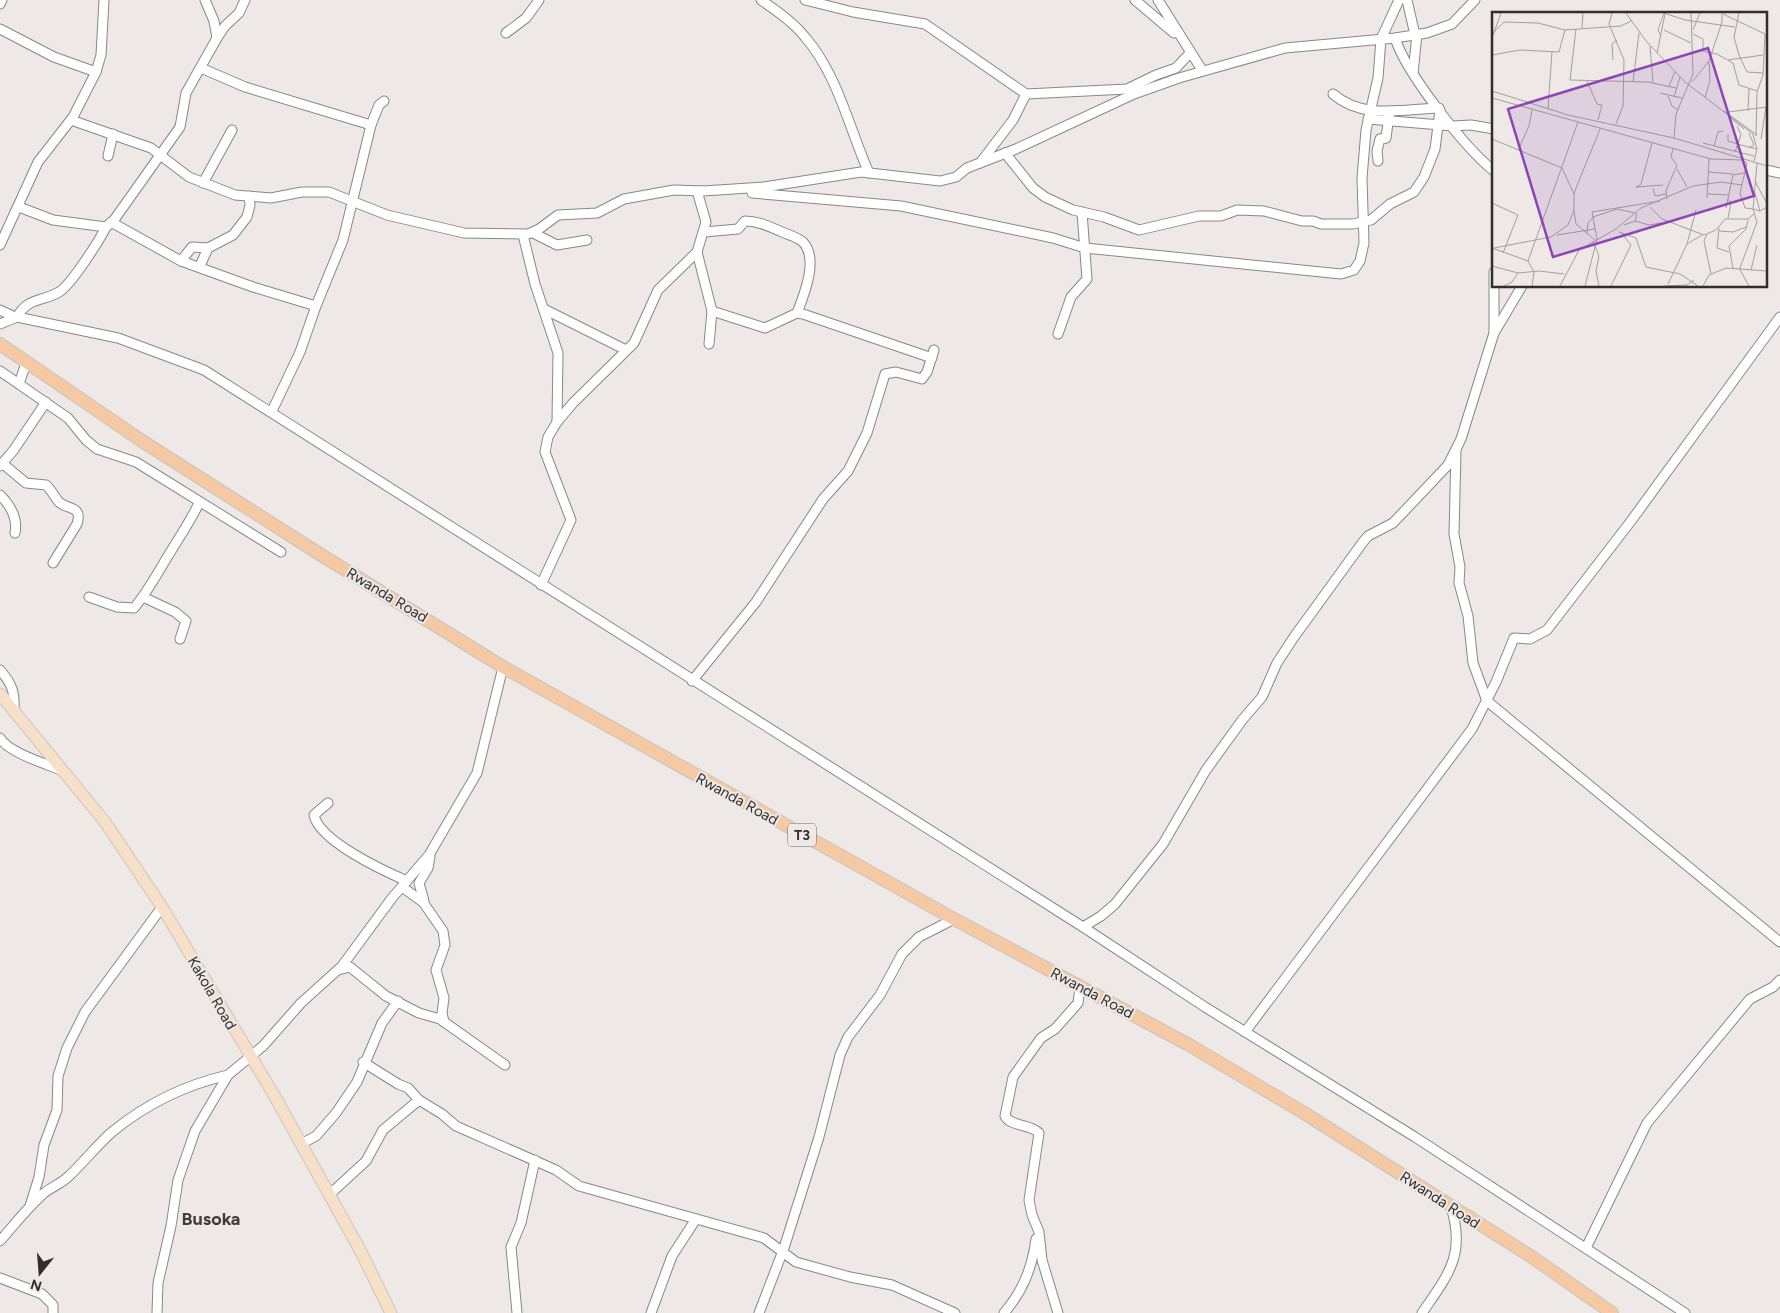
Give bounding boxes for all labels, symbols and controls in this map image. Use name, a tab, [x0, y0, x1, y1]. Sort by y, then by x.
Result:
inset map	[1492, 12, 1768, 288]
street label: Rwanda Road	[343, 564, 431, 626]
street label: Rwanda Road	[693, 769, 781, 829]
road number: T3	[788, 824, 816, 846]
street label: Kakola Road	[184, 953, 240, 1033]
street label: Rwanda Road	[1047, 964, 1137, 1022]
street label: Rwanda Road	[1397, 1168, 1483, 1232]
district label: Busoka	[182, 1208, 240, 1230]
north arrow	[15, 1248, 65, 1298]
text: N	[29, 1275, 44, 1295]

